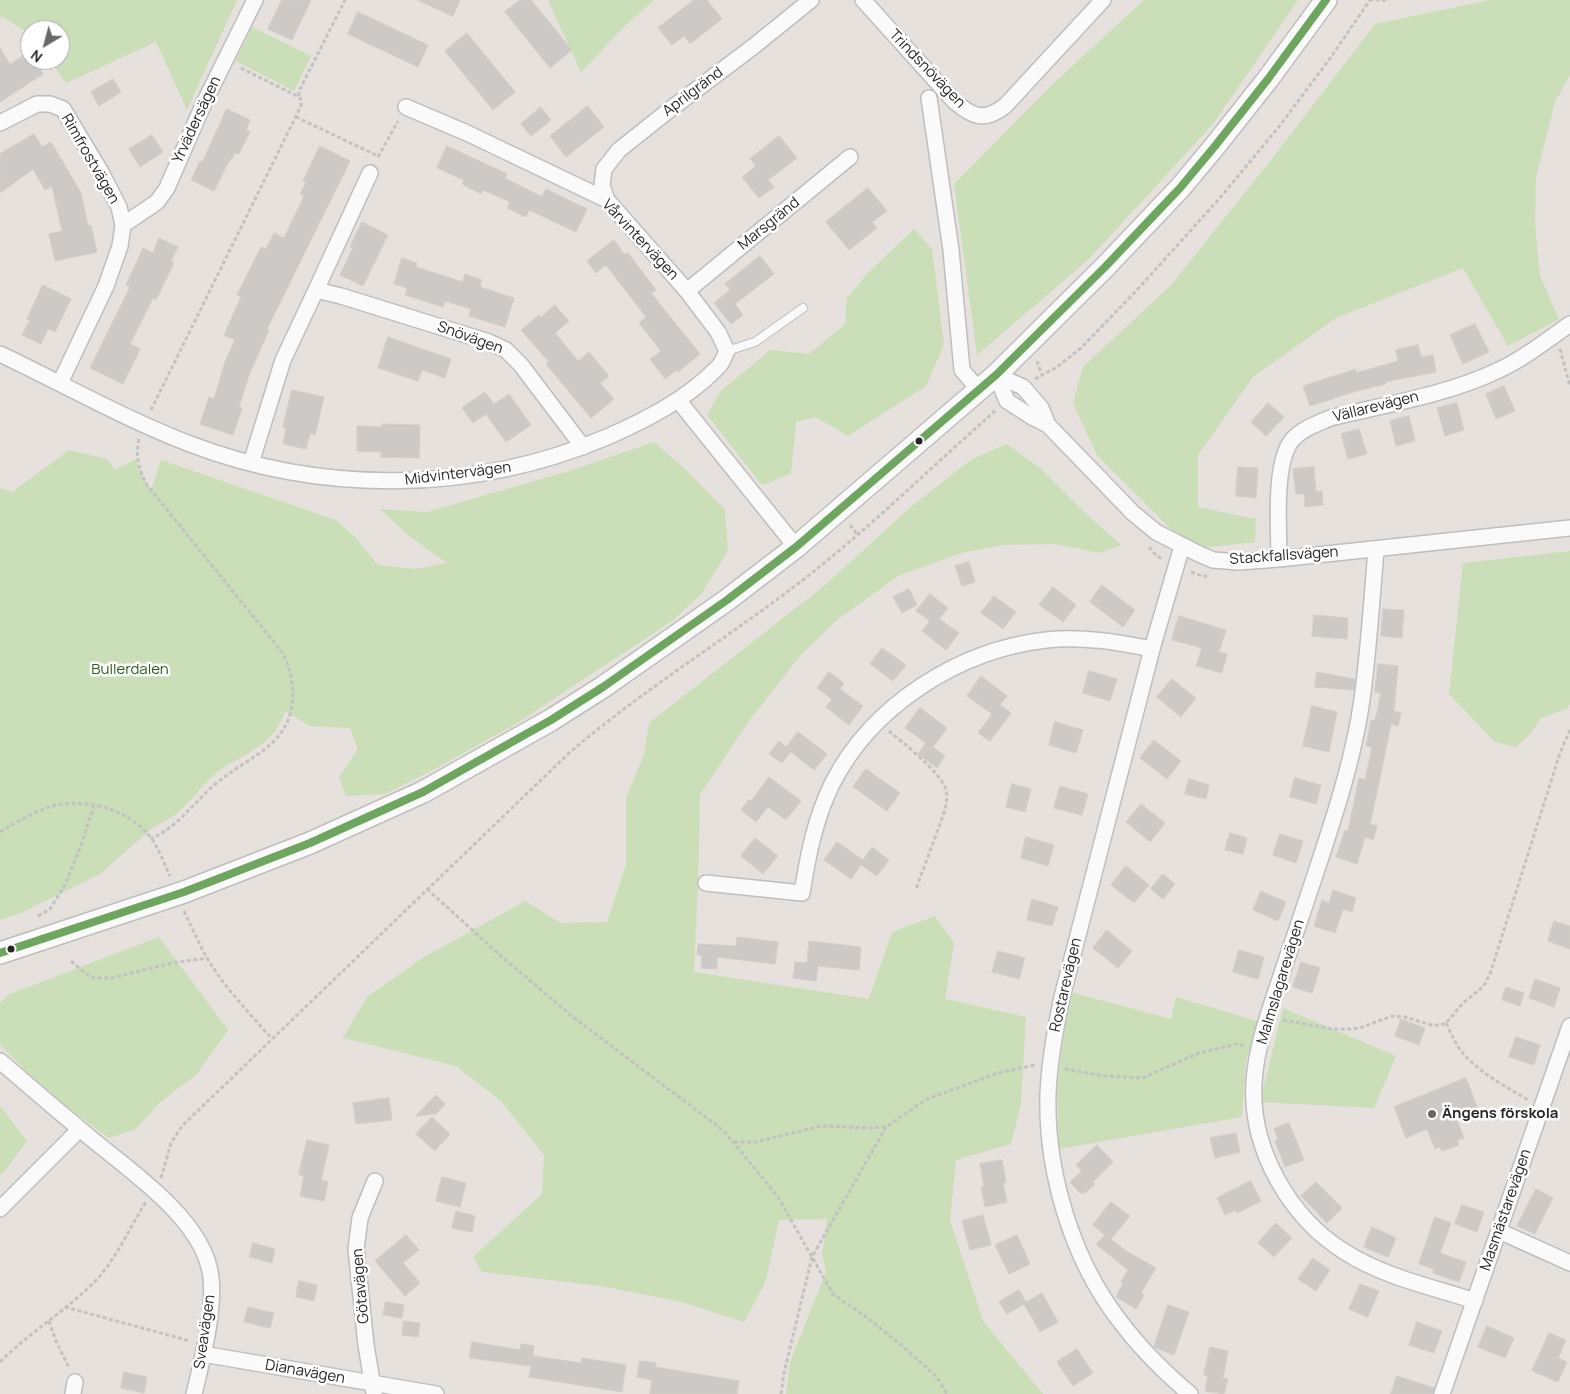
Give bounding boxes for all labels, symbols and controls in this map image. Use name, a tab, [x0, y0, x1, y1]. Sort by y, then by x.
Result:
north arrow	[20, 20, 70, 70]
street label: Trindsnövägen	[885, 26, 969, 112]
text: N	[27, 46, 46, 67]
street label: Aprilgränd	[659, 63, 727, 121]
street label: Yrvädersägen	[169, 74, 225, 166]
street label: Rimfrostvägen	[57, 111, 123, 207]
street label: Marsgränd	[735, 194, 803, 254]
street label: Vårvintervägen	[598, 196, 682, 284]
street label: Snövägen	[435, 318, 505, 358]
street label: Vällarevägen	[1331, 388, 1421, 426]
unlabelled marker	[914, 436, 924, 446]
street label: Midvintervägen	[404, 459, 512, 489]
street label: Stackfallsvägen	[1229, 543, 1339, 569]
park label: Bullerdalen	[91, 661, 169, 679]
street label: Malmslagarevägen	[1253, 917, 1309, 1047]
street label: Rostarevägen	[1046, 936, 1086, 1034]
unlabelled marker	[6, 944, 16, 954]
place label: Ängens förskola	[1442, 1105, 1558, 1123]
marker: Ängens förskola	[1426, 1108, 1438, 1120]
street label: Masmästarevägen	[1477, 1147, 1535, 1273]
street label: Götavägen	[349, 1248, 373, 1324]
street label: Sveavägen	[191, 1294, 219, 1370]
street label: Dianavägen	[264, 1356, 346, 1388]

